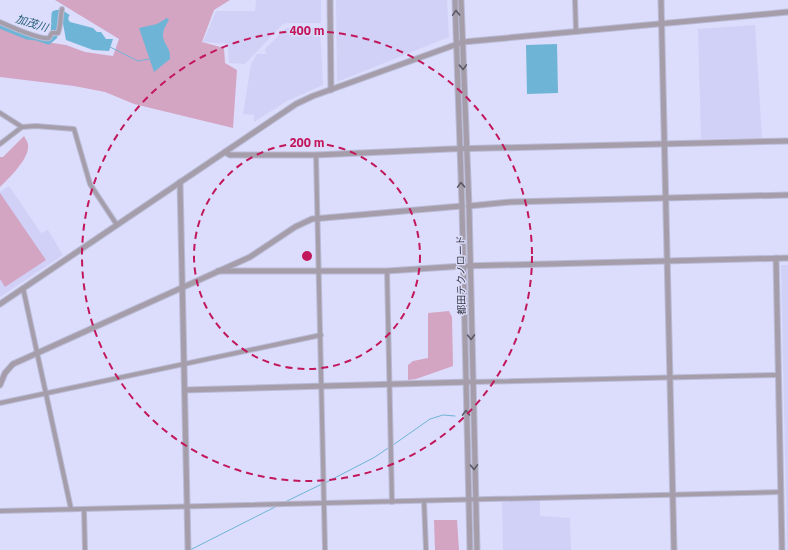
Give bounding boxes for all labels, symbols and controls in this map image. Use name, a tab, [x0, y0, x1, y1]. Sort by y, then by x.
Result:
one-way arrow	[451, 10, 460, 16]
water label: 加茂川	[14, 11, 51, 35]
text: 400 m	[289, 23, 325, 38]
one-way arrow	[459, 64, 468, 70]
text: 200 m	[289, 135, 325, 150]
one-way arrow	[457, 182, 466, 188]
street label: 都田テクノロード	[454, 235, 468, 315]
centre of rings	[300, 249, 314, 263]
one-way arrow	[467, 334, 475, 340]
one-way arrow	[462, 410, 470, 416]
one-way arrow	[470, 464, 478, 470]

